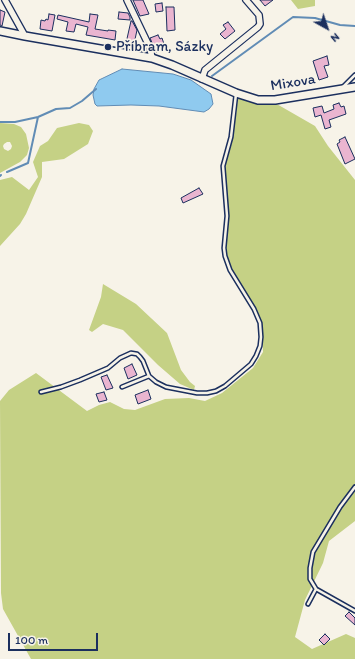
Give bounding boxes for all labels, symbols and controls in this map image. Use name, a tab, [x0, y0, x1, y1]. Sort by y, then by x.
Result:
north arrow	[307, 8, 347, 48]
text: N	[328, 30, 342, 45]
place label: Příbram, Sázky	[116, 38, 213, 56]
marker: Příbram, Sázky	[103, 42, 113, 52]
street label: Mixova	[269, 71, 317, 95]
scale bar	[10, 625, 100, 651]
text: 100 m	[15, 633, 48, 647]

